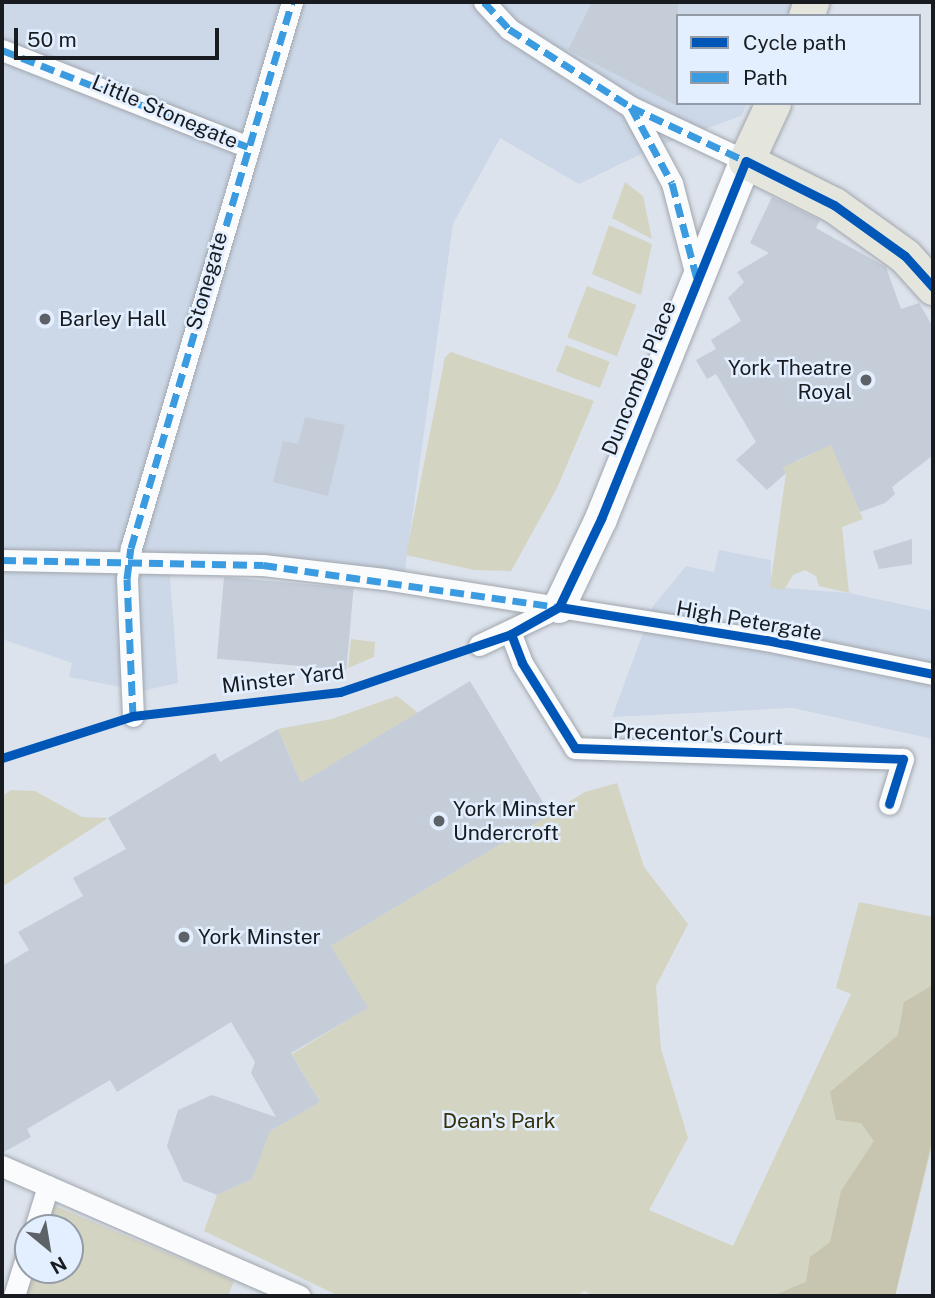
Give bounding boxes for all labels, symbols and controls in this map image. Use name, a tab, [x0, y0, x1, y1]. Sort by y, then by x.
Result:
scale bar	[18, 14, 222, 58]
legend	[676, 14, 921, 105]
text: 50 m	[27, 27, 77, 52]
text: Cycle path	[743, 30, 846, 55]
text: Path	[743, 65, 788, 90]
street label: Little Stonegate	[88, 70, 242, 154]
street label: Stonegate	[181, 229, 233, 333]
street label: Duncombe Place	[597, 297, 681, 459]
place label: Barley Hall	[59, 306, 167, 332]
marker: Barley Hall	[37, 311, 53, 327]
place label: York Theatre Royal	[728, 355, 852, 405]
marker: York Theatre Royal	[858, 372, 874, 388]
street label: High Petergate	[674, 596, 824, 646]
street label: Minster Yard	[220, 659, 346, 699]
street label: Precentor's Court	[612, 718, 784, 750]
place label: York Minster Undercroft	[453, 796, 576, 846]
marker: York Minster Undercroft	[431, 813, 447, 829]
place label: York Minster	[198, 924, 321, 950]
marker: York Minster	[176, 929, 192, 945]
park label: Dean's Park	[442, 1108, 556, 1134]
north arrow	[14, 1214, 84, 1284]
text: N	[47, 1252, 70, 1279]

